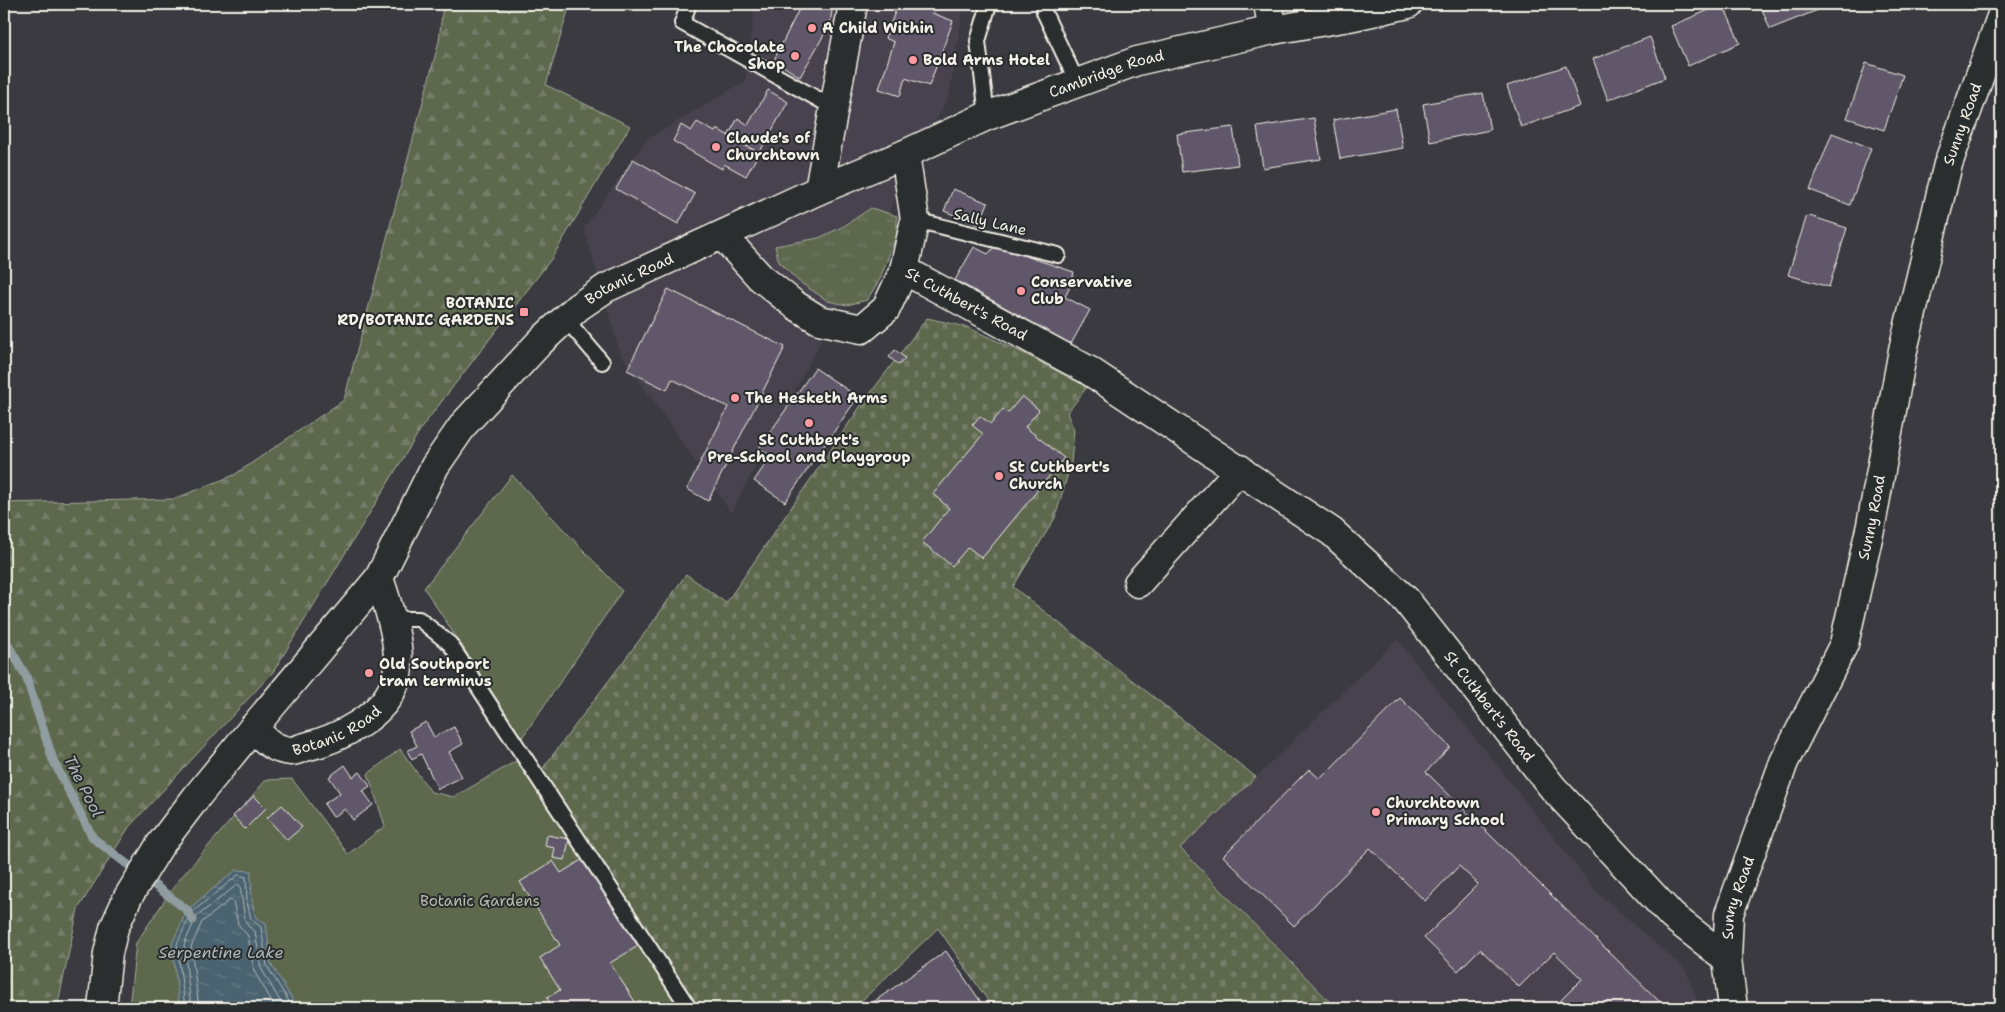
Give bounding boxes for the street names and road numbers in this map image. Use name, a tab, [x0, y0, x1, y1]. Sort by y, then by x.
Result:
street label: Cambridge Road	[1046, 45, 1166, 102]
street label: Sunny Road	[1938, 80, 1987, 168]
street label: Sally Lane	[951, 204, 1029, 240]
street label: Botanic Road	[581, 248, 677, 309]
street label: St Cuthbert's Road	[902, 263, 1031, 345]
street label: Sunny Road	[1853, 473, 1890, 562]
street label: St Cuthbert's Road	[1440, 647, 1539, 767]
street label: Botanic Road	[290, 701, 386, 761]
street label: Sunny Road	[1718, 853, 1759, 940]

